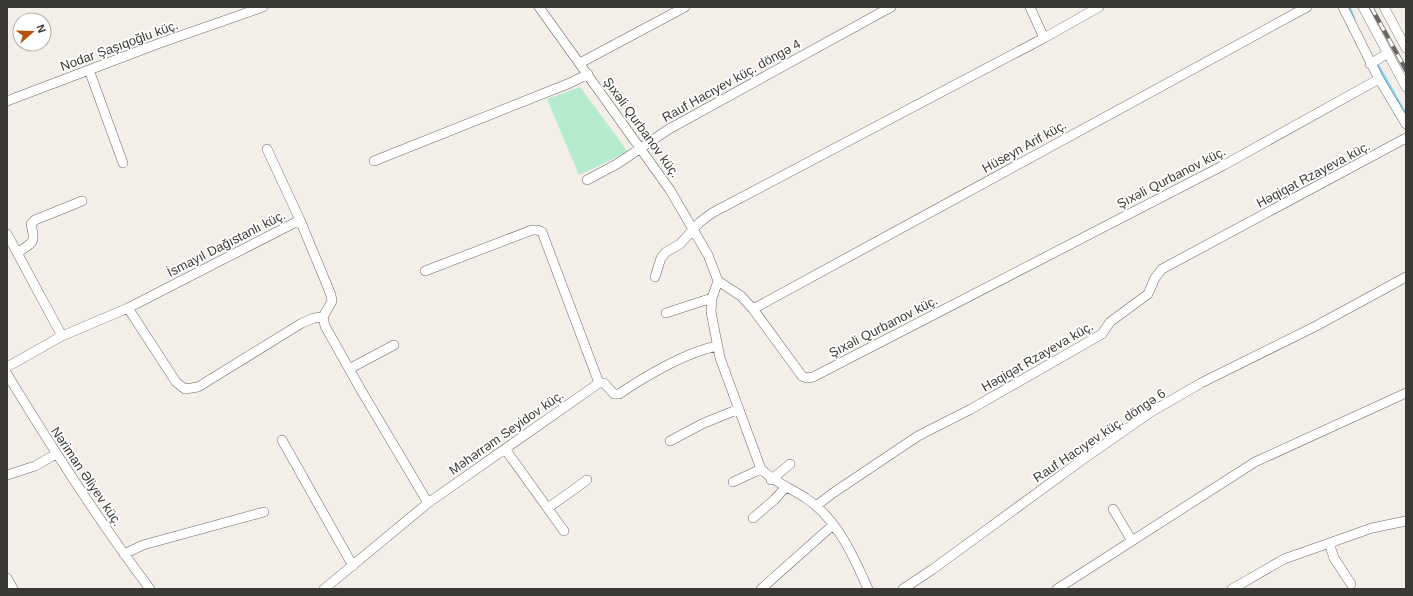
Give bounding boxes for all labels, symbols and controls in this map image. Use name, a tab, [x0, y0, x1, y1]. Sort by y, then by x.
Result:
north arrow	[12, 12, 52, 52]
street label: Nodar Şaşıqoğlu küç.	[58, 17, 180, 74]
text: N	[34, 23, 48, 34]
street label: Rauf Hacıyev küç. döngə 4	[659, 36, 803, 125]
street label: Şıxəli Qurbanov küç.	[600, 74, 683, 180]
street label: Hüseyn Arif küç.	[980, 117, 1069, 176]
street label: Həqiqət Rzayeva küç.	[1254, 138, 1373, 211]
street label: Şıxəli Qurbanov küç.	[1114, 144, 1228, 211]
street label: İsmayıl Dağıstanlı küç.	[165, 207, 288, 280]
street label: Şıxəli Qurbanov küç.	[826, 293, 940, 360]
street label: Həqiqət Rzayeva küç.	[979, 318, 1096, 395]
street label: Rauf Hacıyev küç. döngə 6	[1030, 386, 1168, 485]
street label: Məhərrəm Seyidov küç.	[446, 387, 567, 478]
street label: Nəriman Əliyev küç.	[48, 424, 125, 529]

